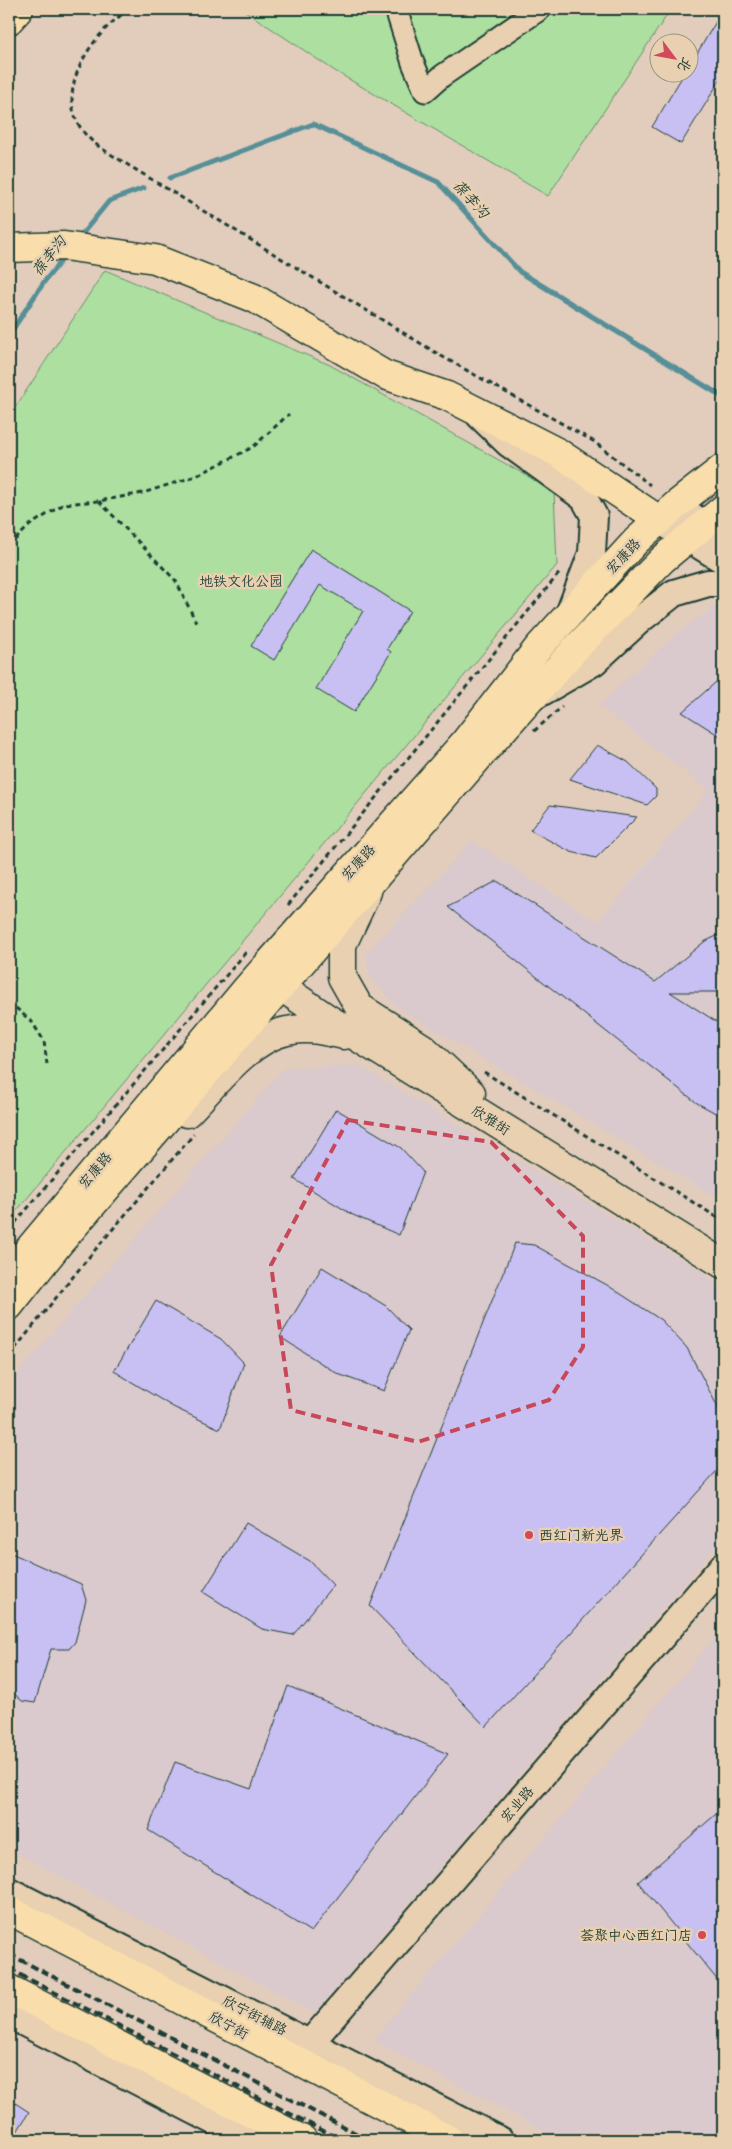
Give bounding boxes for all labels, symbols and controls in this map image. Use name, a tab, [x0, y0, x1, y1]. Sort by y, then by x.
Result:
north arrow	[650, 32, 700, 82]
text: 北	[674, 54, 697, 76]
water label: 葆李沟	[449, 175, 496, 223]
water label: 葆李沟	[26, 230, 71, 279]
street label: 宏康路	[601, 534, 644, 577]
park label: 地铁文化公园	[199, 571, 283, 590]
street label: 宏康路	[337, 840, 379, 884]
street label: 欣雅街	[468, 1100, 514, 1139]
street label: 宏康路	[74, 1147, 115, 1192]
place label: 西红门新光界	[539, 1525, 623, 1544]
marker: 西红门新光界	[523, 1529, 535, 1541]
street label: 宏业路	[496, 1782, 538, 1826]
place label: 荟聚中心西红门店	[580, 1925, 692, 1944]
marker: 荟聚中心西红门店	[696, 1929, 708, 1941]
street label: 欣宁街辅路	[220, 1992, 290, 2038]
street label: 欣宁街	[207, 2008, 251, 2042]

